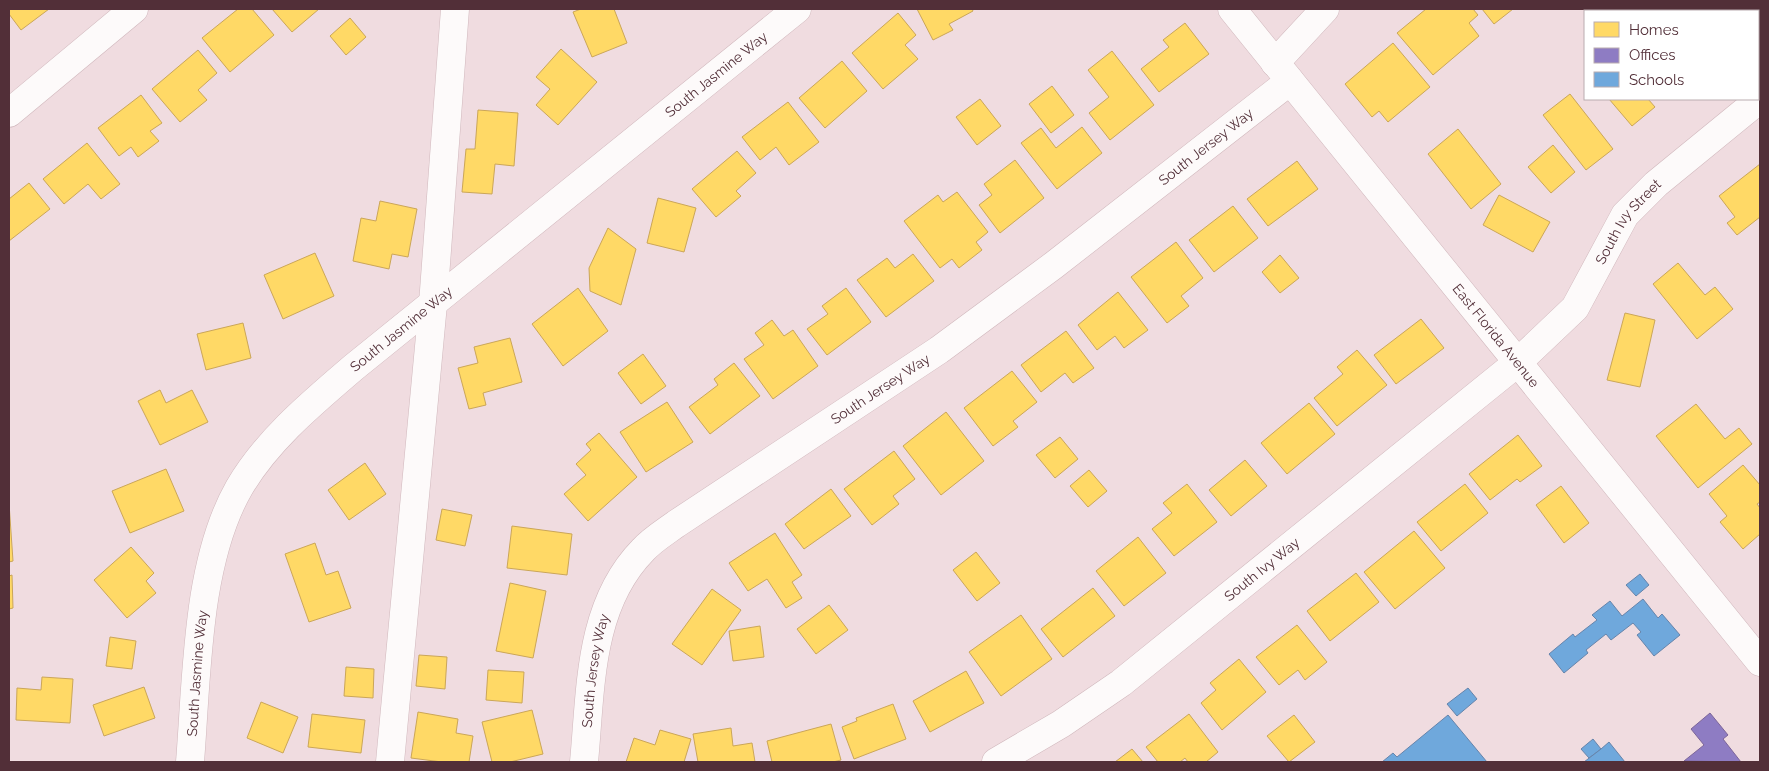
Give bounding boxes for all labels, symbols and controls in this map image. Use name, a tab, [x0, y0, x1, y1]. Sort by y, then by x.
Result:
legend	[1584, 10, 1759, 100]
text: Homes	[1629, 21, 1679, 39]
street label: South Jasmine Way	[662, 28, 771, 120]
text: Offices	[1629, 46, 1676, 64]
text: Schools	[1629, 71, 1684, 89]
street label: South Jersey Way	[1156, 105, 1256, 188]
street label: South Ivy Street	[1592, 175, 1664, 267]
street label: East Florida Avenue	[1450, 281, 1543, 390]
street label: South Jasmine Way	[347, 283, 456, 375]
street label: South Jersey Way	[828, 350, 933, 427]
street label: South Ivy Way	[1221, 534, 1303, 604]
street label: South Jasmine Way	[184, 609, 210, 737]
street label: South Jersey Way	[579, 611, 612, 728]

